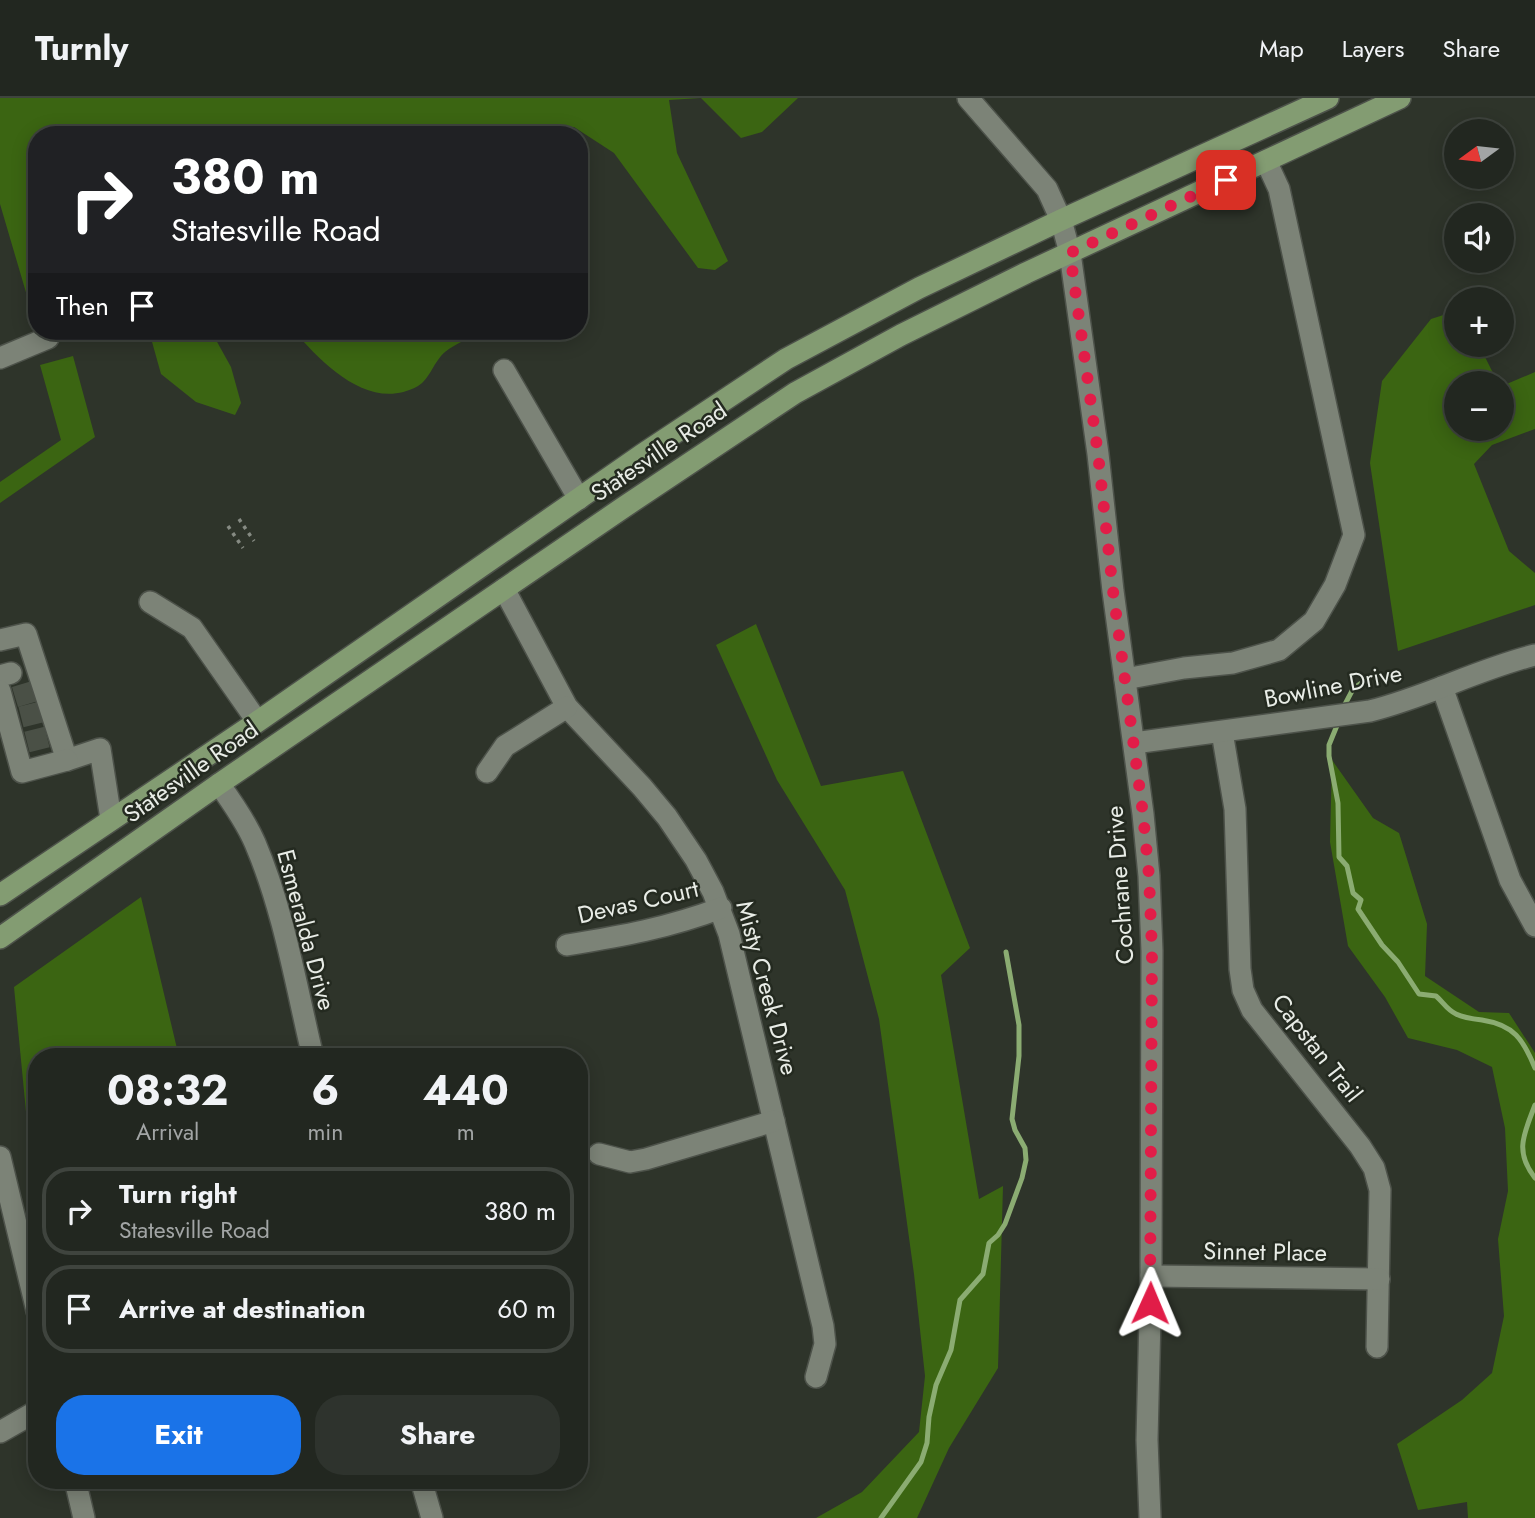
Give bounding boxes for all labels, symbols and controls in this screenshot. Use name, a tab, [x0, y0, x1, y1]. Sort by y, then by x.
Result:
text: Turnly	[35, 25, 129, 72]
text: Map	[1259, 31, 1304, 66]
text: Layers	[1342, 31, 1404, 66]
text: Share	[1442, 31, 1500, 66]
north arrow	[1444, 119, 1514, 189]
map controls	[1444, 119, 1514, 441]
text: 380 m	[171, 142, 319, 212]
pin	[1196, 150, 1256, 210]
icon: right	[56, 154, 147, 245]
icon: arrive	[1207, 161, 1245, 199]
button: sound	[1444, 203, 1514, 273]
text: Statesville Road	[171, 207, 381, 253]
text: Then	[56, 287, 109, 325]
icon: arrive	[123, 287, 161, 325]
button: +	[1444, 287, 1514, 357]
button: −	[1444, 371, 1514, 441]
street label: Statesville Road	[584, 393, 734, 510]
street label: Bowline Drive	[1261, 655, 1405, 716]
street label: Statesville Road	[116, 712, 265, 831]
street label: Cochrane Drive	[1097, 805, 1143, 966]
street label: Esmeralda Drive	[268, 846, 345, 1014]
street label: Devas Court	[574, 871, 702, 932]
street label: Misty Creek Drive	[727, 897, 808, 1079]
street label: Capstan Trail	[1264, 986, 1371, 1109]
text: 08:32	[107, 1060, 228, 1121]
text: 6	[311, 1060, 339, 1121]
text: 440	[422, 1060, 509, 1121]
text: Arrival	[136, 1115, 199, 1149]
text: min	[307, 1115, 343, 1149]
text: m	[457, 1115, 475, 1149]
text: Turn right	[119, 1175, 237, 1213]
icon: right	[60, 1192, 98, 1230]
text: 380 m	[484, 1192, 556, 1230]
text: Statesville Road	[119, 1213, 270, 1247]
street label: Sinnet Place	[1203, 1233, 1327, 1270]
position arrow	[1113, 1266, 1187, 1340]
icon: arrive	[60, 1290, 98, 1328]
text: Arrive at destination	[119, 1290, 366, 1328]
text: 60 m	[497, 1290, 556, 1328]
button: Exit	[56, 1395, 301, 1475]
button: Share	[315, 1395, 560, 1475]

